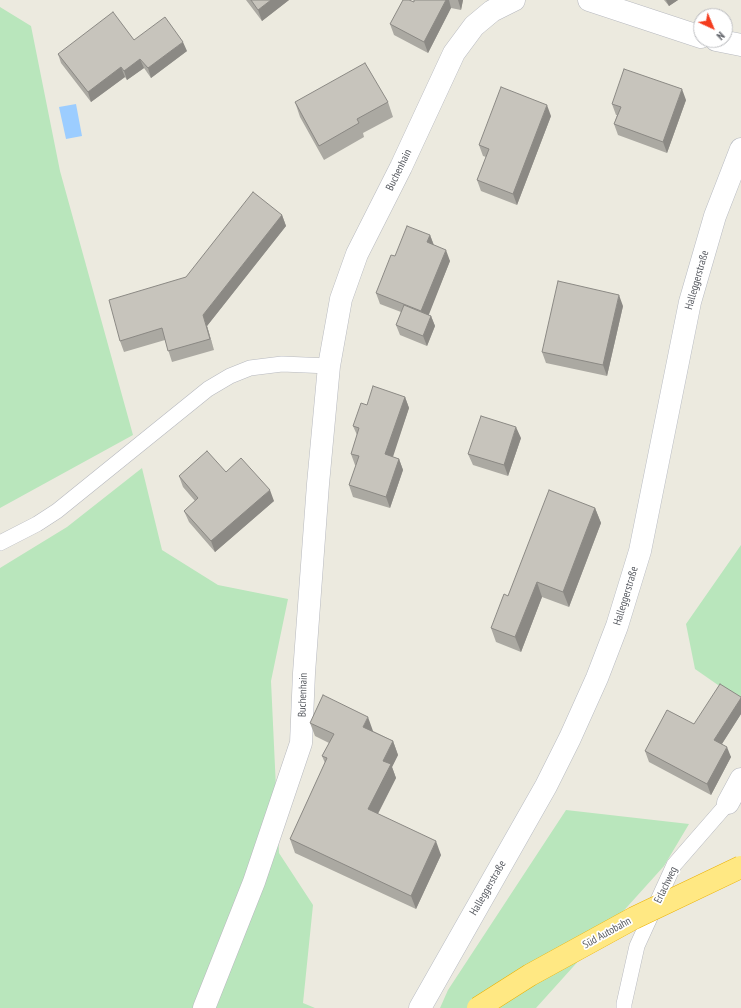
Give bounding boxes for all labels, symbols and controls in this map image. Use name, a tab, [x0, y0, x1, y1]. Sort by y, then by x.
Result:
north arrow	[693, 8, 733, 48]
text: N	[714, 29, 728, 43]
street label: Buchenhain	[383, 147, 415, 193]
street label: Halleggerstraße	[682, 249, 712, 311]
street label: Halleggerstraße	[611, 565, 641, 627]
street label: Buchenhain	[296, 673, 310, 717]
street label: Halleggerstraße	[467, 858, 509, 918]
street label: Erlachweg	[652, 865, 680, 905]
street label: Süd Autobahn	[581, 914, 633, 952]

